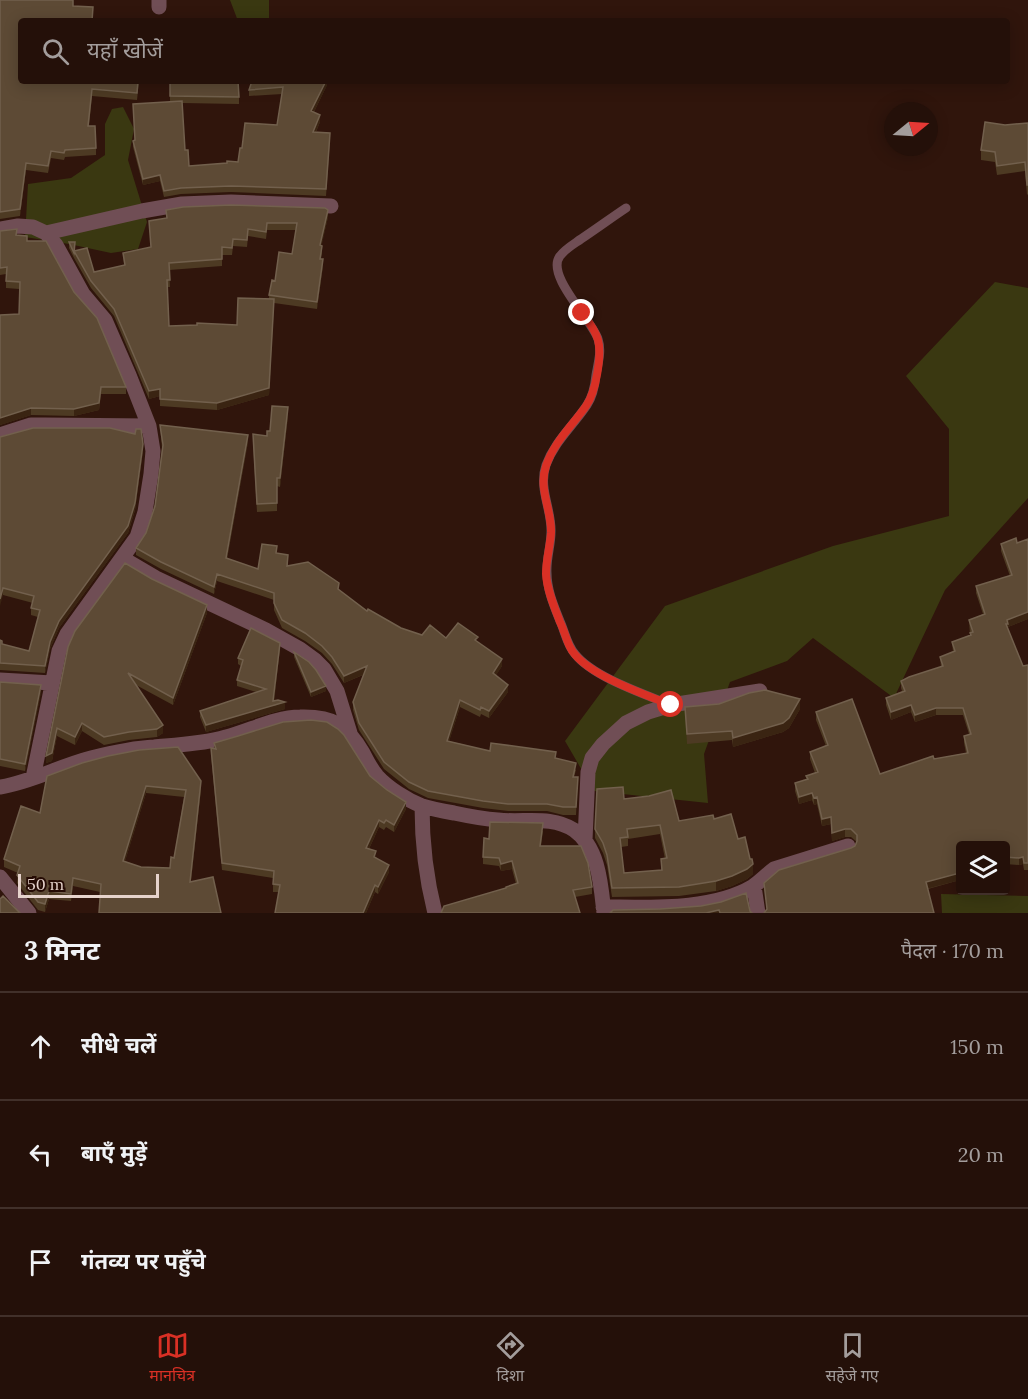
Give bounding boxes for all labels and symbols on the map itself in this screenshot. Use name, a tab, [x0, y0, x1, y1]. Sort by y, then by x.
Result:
north arrow	[884, 102, 938, 156]
route end	[568, 299, 594, 325]
route start	[657, 691, 683, 717]
scale bar	[18, 871, 159, 898]

